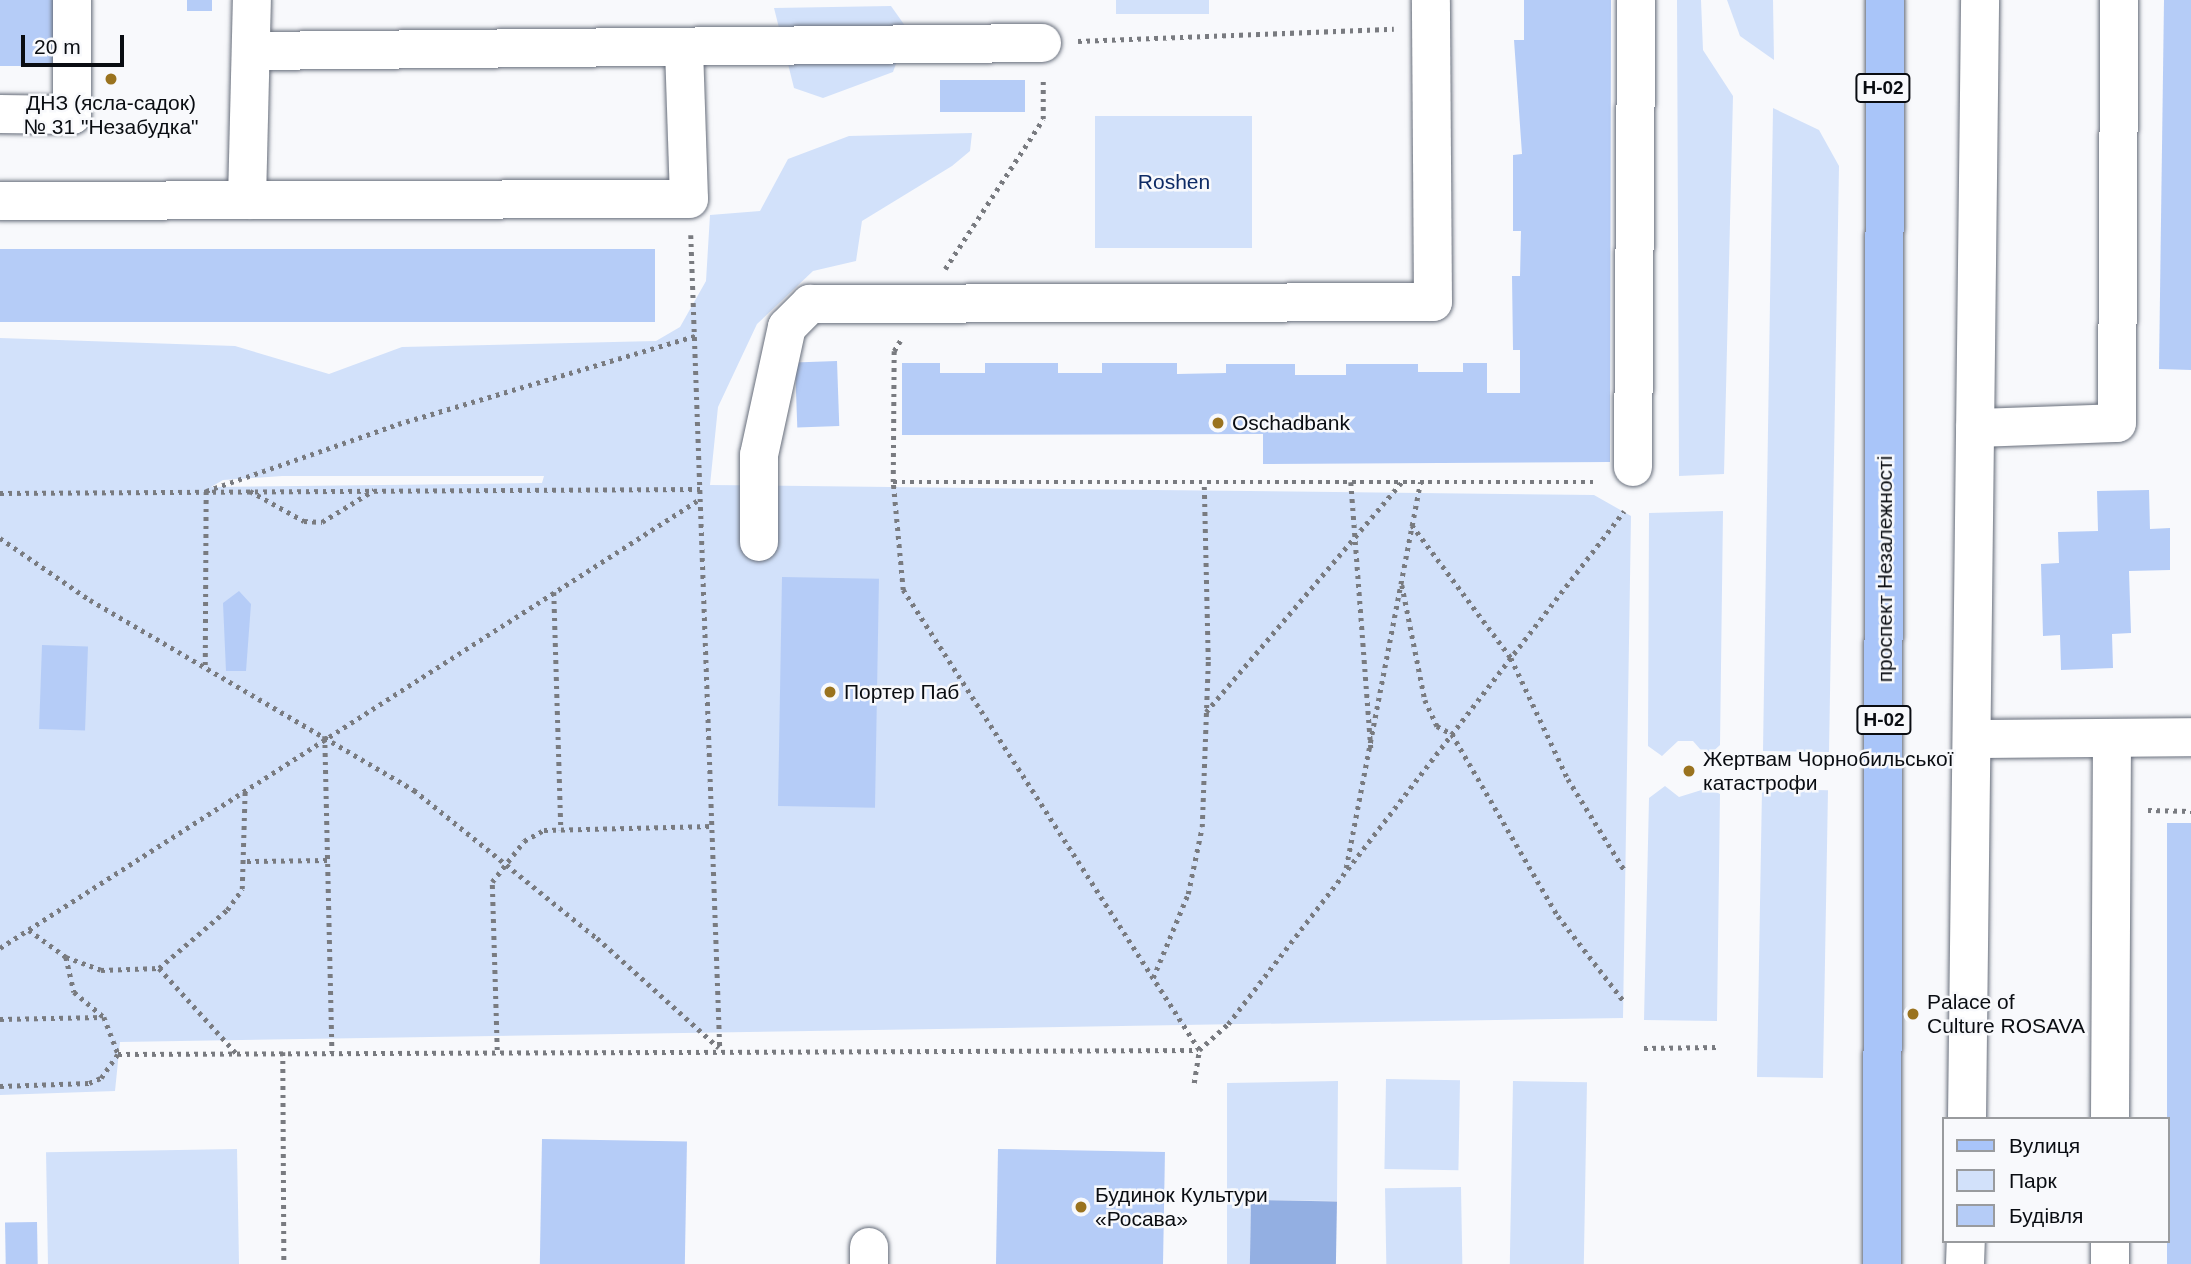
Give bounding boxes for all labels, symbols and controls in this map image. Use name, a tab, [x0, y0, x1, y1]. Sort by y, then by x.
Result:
scale bar	[24, 21, 128, 65]
text: 20 m	[34, 35, 81, 58]
marker: ДНЗ (ясла-садок) № 31 "Незабудка"	[103, 71, 119, 87]
road number: Н-02	[1855, 72, 1911, 104]
place label: ДНЗ (ясла-садок) № 31 "Незабудка"	[23, 90, 199, 140]
park label: Roshen	[1138, 169, 1210, 195]
place label: Oschadbank	[1232, 410, 1350, 436]
marker: Oschadbank	[1210, 415, 1226, 431]
street label: проспект Незалежності	[1872, 456, 1898, 682]
place label: Портер Паб	[844, 679, 959, 705]
marker: Портер Паб	[822, 684, 838, 700]
road number: Н-02	[1856, 705, 1912, 736]
place label: Жертвам Чорнобильської катастрофи	[1703, 746, 1953, 796]
marker: Жертвам Чорнобильської катастрофи	[1681, 763, 1697, 779]
place label: Palace of Culture ROSAVA	[1927, 989, 2085, 1039]
marker: Palace of Culture ROSAVA	[1905, 1006, 1921, 1022]
legend	[1942, 1117, 2170, 1243]
text: Вулиця	[2009, 1134, 2080, 1157]
text: Парк	[2009, 1169, 2057, 1192]
place label: Будинок Культури «Росава»	[1095, 1182, 1268, 1232]
marker: Будинок Культури «Росава»	[1073, 1199, 1089, 1215]
text: Будівля	[2009, 1204, 2083, 1227]

